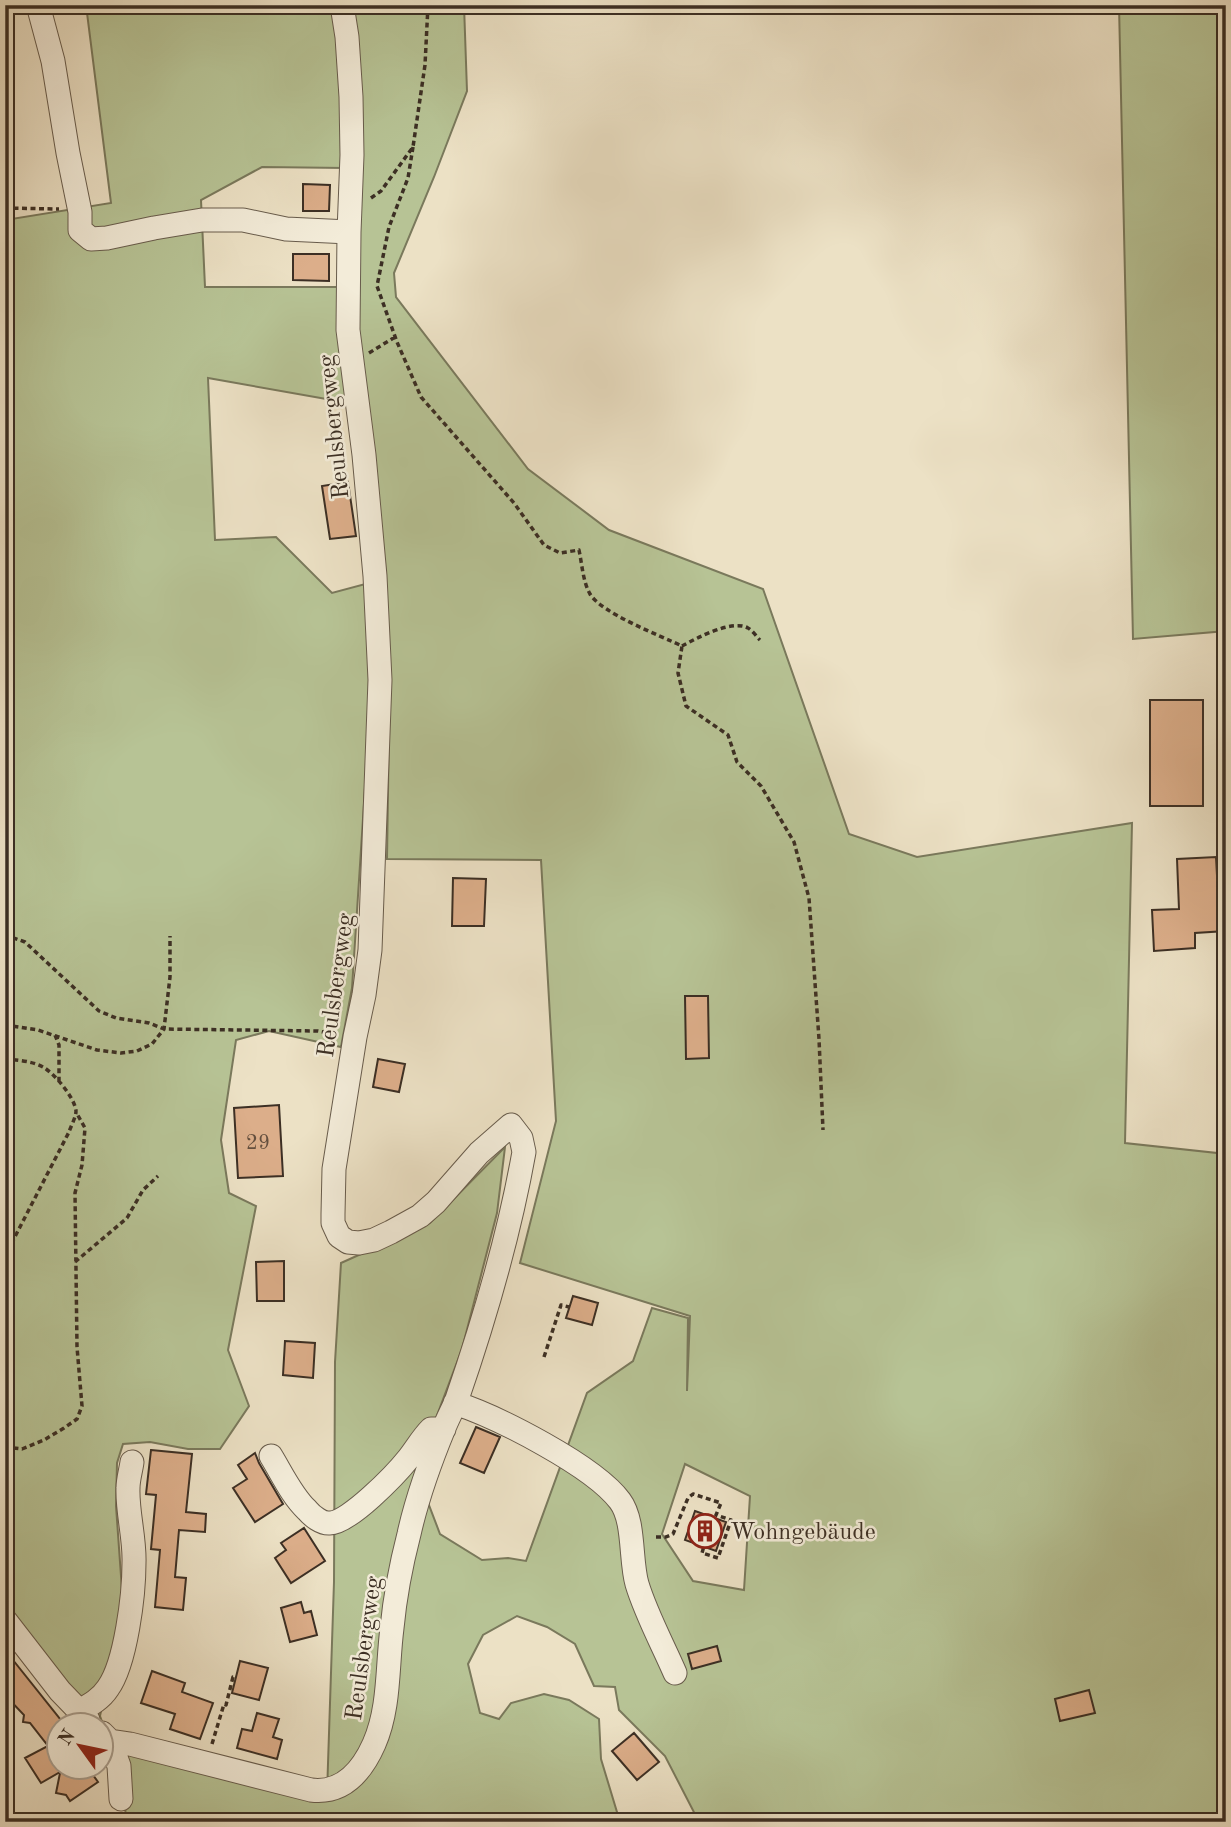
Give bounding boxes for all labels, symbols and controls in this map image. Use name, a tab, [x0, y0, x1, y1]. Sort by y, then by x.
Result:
street label: Reulsbergweg	[315, 353, 355, 500]
street label: Reulsbergweg	[315, 912, 359, 1059]
house number: 29	[246, 1133, 270, 1154]
building icon: Wohngebäude	[686, 1512, 724, 1550]
place label: Wohngebäude	[730, 1521, 876, 1545]
street label: Reulsbergweg	[343, 1575, 387, 1722]
north arrow	[46, 1712, 116, 1782]
text: N	[56, 1726, 80, 1749]

